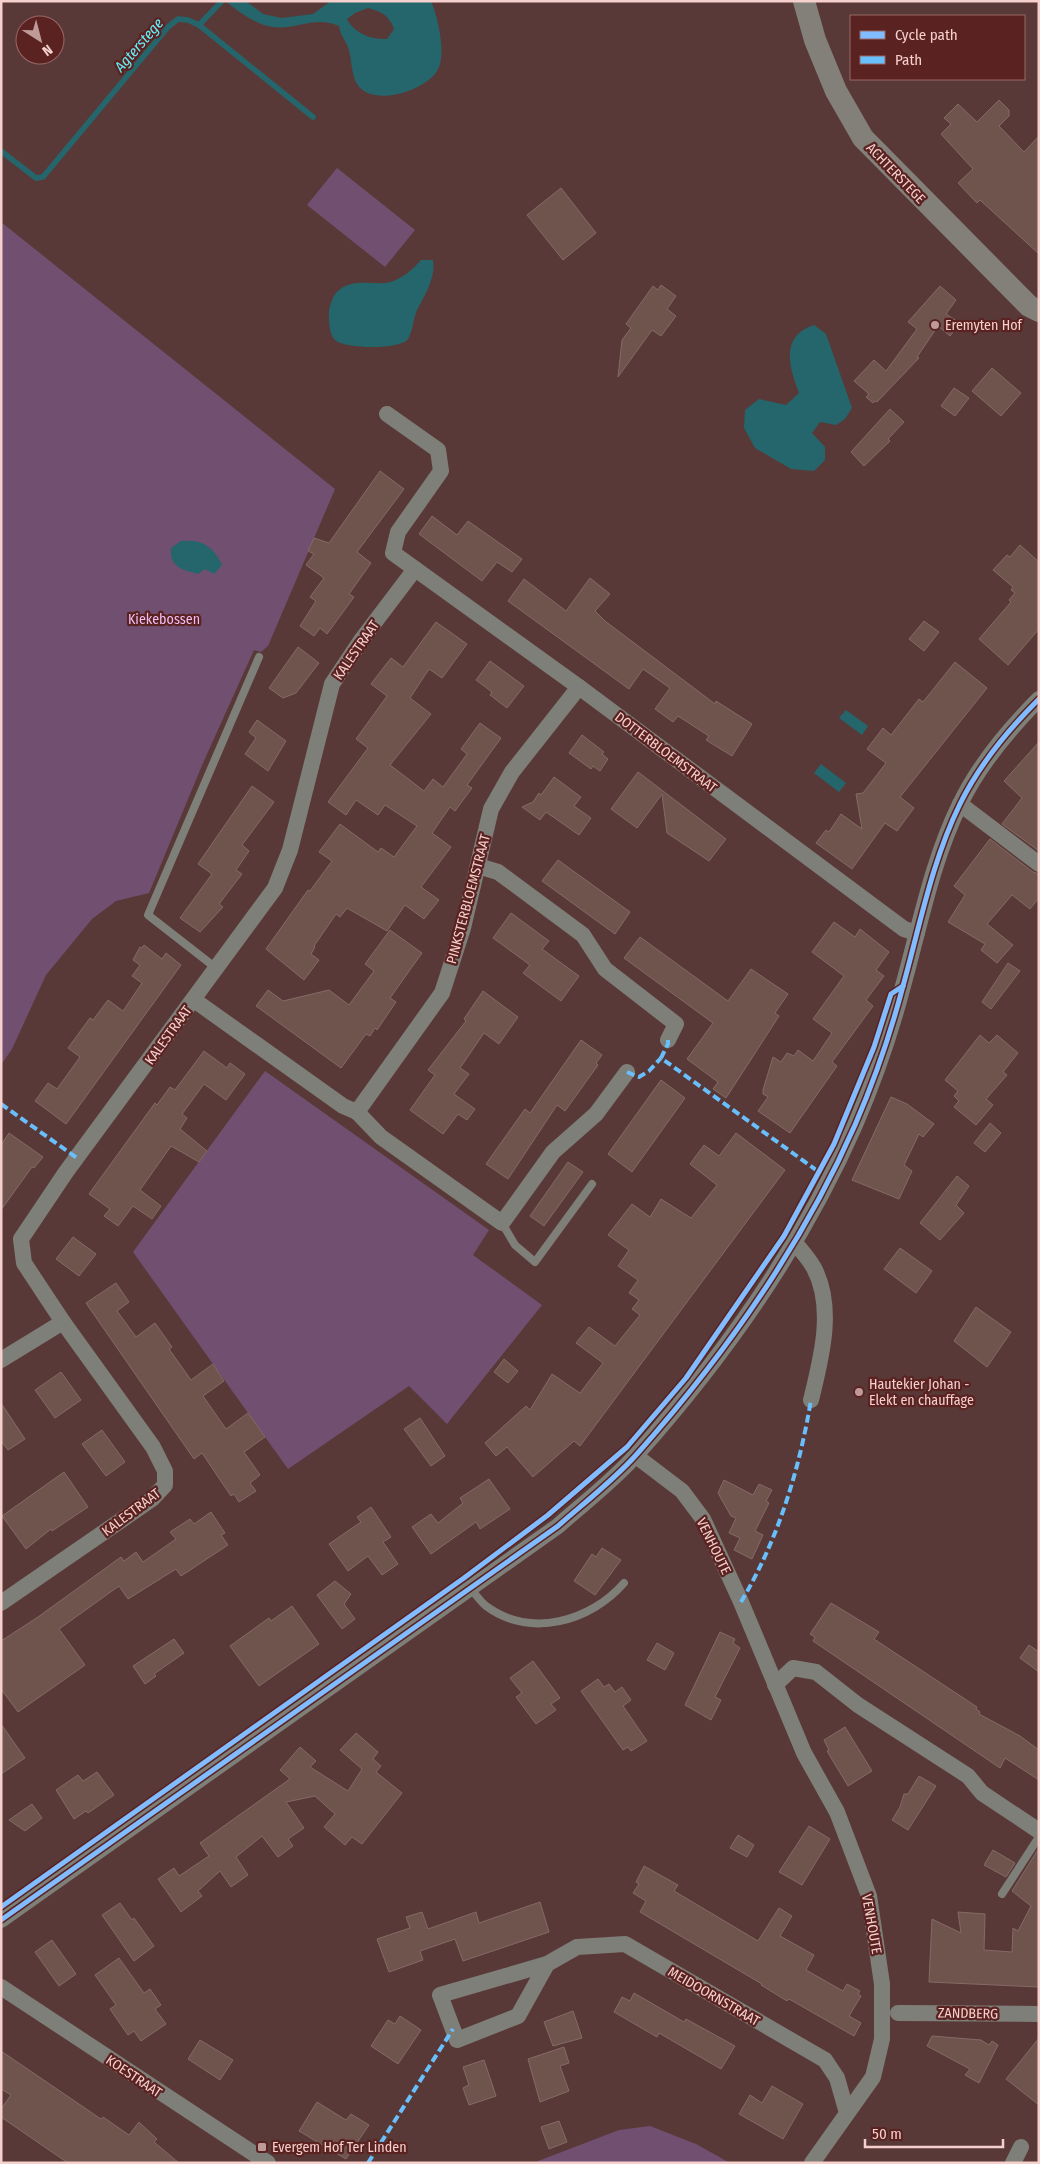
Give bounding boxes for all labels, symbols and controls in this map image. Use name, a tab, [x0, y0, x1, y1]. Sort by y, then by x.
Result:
water label: Agterstege	[110, 14, 167, 76]
north arrow	[15, 15, 65, 65]
legend	[850, 15, 1025, 80]
text: Cycle path	[895, 26, 958, 44]
text: N	[39, 41, 56, 59]
text: Path	[895, 51, 922, 69]
street label: ACHTERSTEGE	[863, 140, 929, 207]
place label: Eremyten Hof	[945, 317, 1024, 334]
marker: Eremyten Hof	[929, 319, 941, 331]
park label: Kiekebossen	[128, 611, 200, 628]
street label: KALESTRAAT	[330, 617, 383, 683]
street label: DOTTERBLOEMSTRAAT	[611, 709, 720, 797]
street label: PINKSTERBLOEMSTRAAT	[443, 832, 494, 966]
street label: KALESTRAAT	[141, 1002, 196, 1068]
place label: Hautekier Johan - Elekt en chauffage	[869, 1376, 974, 1409]
marker: Hautekier Johan - Elekt en chauffage	[853, 1386, 865, 1398]
street label: KALESTRAAT	[99, 1485, 164, 1540]
street label: VENHOUTE	[693, 1515, 735, 1578]
street label: VENHOUTE	[858, 1893, 885, 1956]
street label: MEIDOORNSTRAAT	[665, 1963, 763, 2030]
street label: ZANDBERG	[938, 2004, 998, 2023]
street label: KOESTRAAT	[103, 2052, 165, 2102]
scale bar	[865, 2116, 1002, 2148]
text: 50 m	[872, 2125, 902, 2143]
place label: Evergem Hof Ter Linden	[272, 2139, 407, 2156]
marker: Evergem Hof Ter Linden	[256, 2141, 268, 2153]

